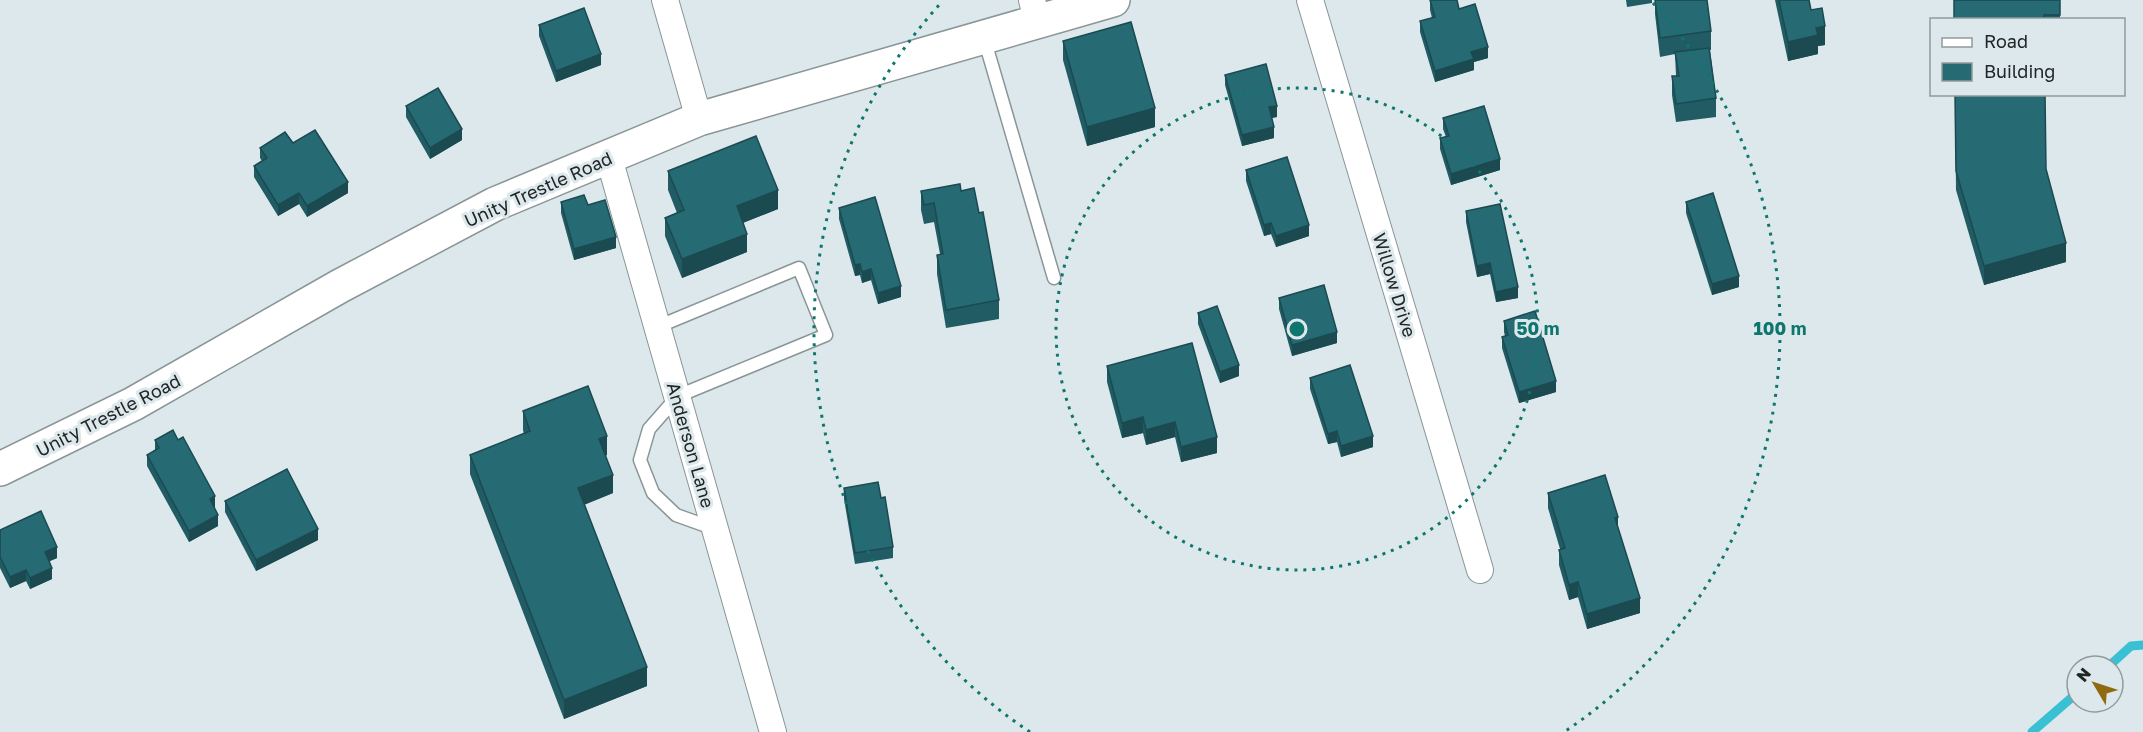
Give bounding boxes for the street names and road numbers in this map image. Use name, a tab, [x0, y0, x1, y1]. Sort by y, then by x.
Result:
street label: Unity Trestle Road	[461, 147, 615, 231]
street label: Willow Drive	[1369, 230, 1421, 340]
street label: Unity Trestle Road	[32, 369, 184, 461]
street label: Anderson Lane	[663, 380, 719, 510]

